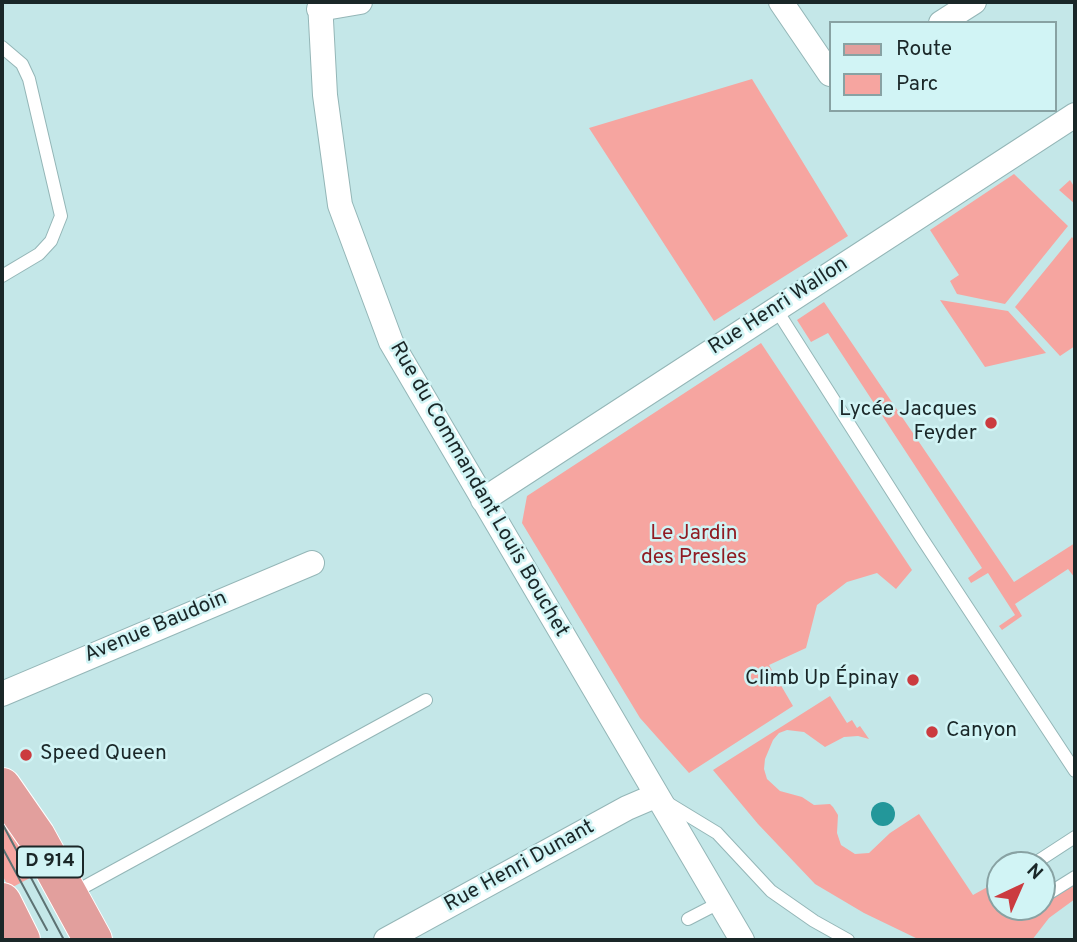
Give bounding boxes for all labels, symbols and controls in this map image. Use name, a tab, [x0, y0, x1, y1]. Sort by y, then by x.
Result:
legend	[828, 21, 1056, 112]
text: Route	[896, 36, 952, 63]
text: Parc	[896, 71, 938, 98]
street label: Rue Henri Wallon	[705, 253, 853, 361]
street label: Rue du Commandant Louis Bouchet	[383, 338, 573, 642]
place label: Lycée Jacques Feyder	[839, 398, 977, 448]
marker: Lycée Jacques Feyder	[983, 415, 999, 431]
park label: Le Jardin des Presles	[641, 522, 747, 572]
street label: Avenue Baudoin	[81, 587, 231, 669]
place label: Climb Up Épinay	[745, 667, 899, 693]
marker: Climb Up Épinay	[905, 672, 921, 688]
place label: Canyon	[946, 719, 1017, 745]
marker: Canyon	[924, 724, 940, 740]
place label: Speed Queen	[40, 742, 167, 768]
marker: Speed Queen	[18, 747, 34, 763]
street label: Rue Henri Dunant	[441, 815, 599, 919]
road number: D 914	[17, 846, 83, 877]
north arrow	[986, 851, 1056, 921]
text: N	[1021, 859, 1047, 886]

